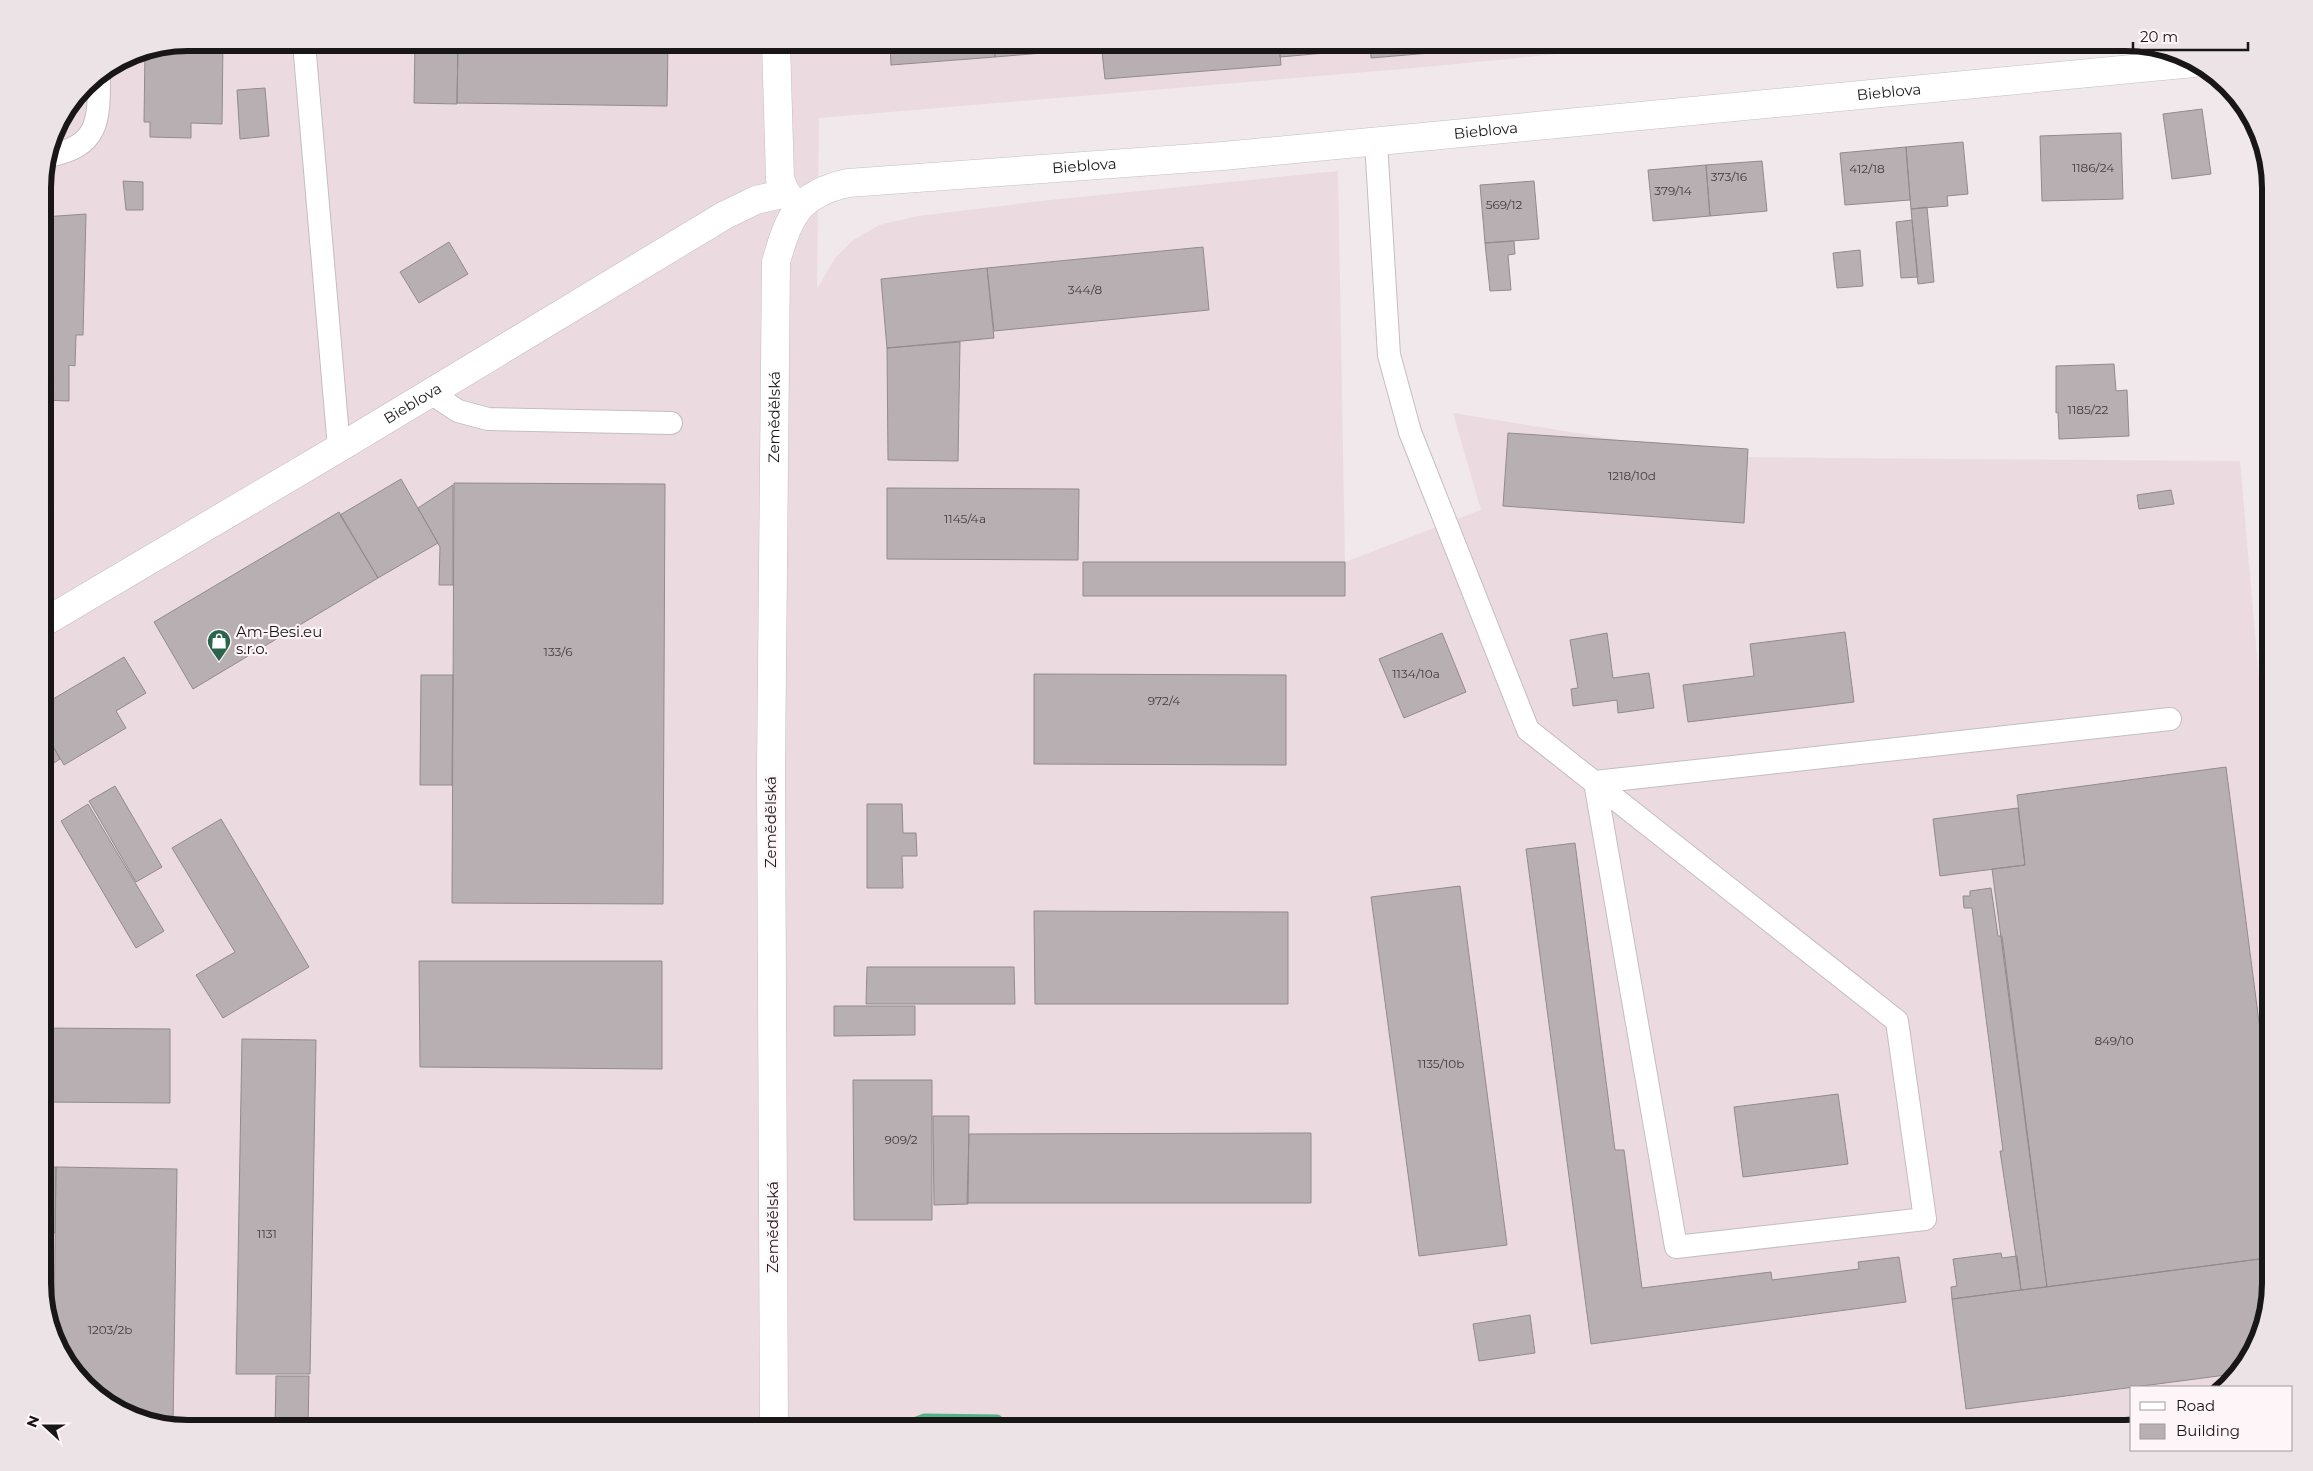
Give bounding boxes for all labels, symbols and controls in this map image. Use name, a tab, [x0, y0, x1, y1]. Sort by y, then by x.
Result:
scale bar	[2133, 20, 2248, 52]
text: 20 m	[2140, 27, 2178, 46]
street label: Bieblova	[1856, 79, 1922, 104]
street label: Bieblova	[1453, 118, 1519, 143]
street label: Bieblova	[1051, 154, 1117, 177]
house number: 1186/24	[2072, 160, 2114, 175]
house number: 412/18	[1849, 161, 1885, 176]
house number: 373/16	[1711, 169, 1747, 184]
house number: 379/14	[1654, 183, 1692, 198]
house number: 569/12	[1486, 197, 1523, 212]
house number: 344/8	[1068, 282, 1103, 297]
street label: Zemědělská	[764, 371, 784, 463]
street label: Bieblova	[380, 378, 445, 428]
house number: 1185/22	[2068, 402, 2109, 417]
house number: 1218/10d	[1608, 468, 1656, 483]
house number: 1145/4a	[944, 511, 986, 526]
place label: Am-Besi.eu s.r.o.	[236, 622, 322, 658]
shop icon: Am-Besi.eu s.r.o.	[206, 628, 232, 662]
house number: 133/6	[544, 644, 572, 659]
house number: 1134/10a	[1392, 666, 1440, 681]
house number: 972/4	[1148, 693, 1180, 708]
street label: Zemědělská	[761, 776, 780, 868]
house number: 849/10	[2094, 1033, 2134, 1048]
house number: 1135/10b	[1418, 1056, 1464, 1071]
house number: 909/2	[884, 1132, 918, 1147]
street label: Zemědělská	[763, 1181, 782, 1273]
house number: 1131	[257, 1226, 277, 1241]
house number: 1203/2b	[88, 1322, 132, 1337]
legend	[2130, 1386, 2293, 1451]
text: Road	[2176, 1396, 2215, 1415]
north arrow	[20, 1401, 70, 1451]
text: N	[22, 1413, 43, 1430]
text: Building	[2176, 1421, 2240, 1440]

